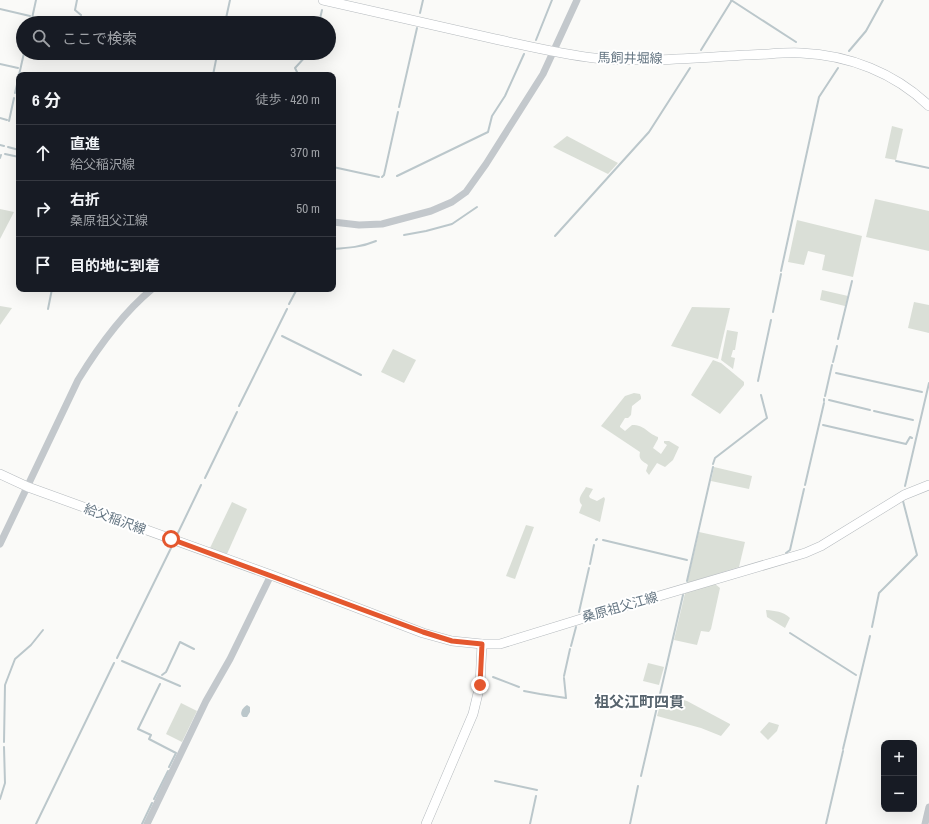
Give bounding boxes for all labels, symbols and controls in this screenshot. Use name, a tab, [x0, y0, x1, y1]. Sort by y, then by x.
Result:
search box	[16, 16, 336, 60]
icon: search	[30, 27, 52, 49]
text: ここで検索	[62, 28, 137, 49]
street label: 馬飼井堀線	[597, 49, 663, 67]
text: 6 分	[32, 88, 61, 111]
text: 徒歩 · 420 m	[255, 91, 320, 108]
text: 直進	[70, 133, 100, 154]
icon: ahead	[32, 142, 54, 164]
text: 370 m	[290, 144, 320, 161]
text: 給父稲沢線	[70, 156, 135, 173]
text: 右折	[70, 189, 100, 210]
icon: right	[32, 198, 54, 220]
text: 50 m	[296, 200, 320, 217]
text: 桑原祖父江線	[70, 212, 148, 229]
icon: arrive	[32, 254, 54, 276]
text: 目的地に到着	[70, 255, 160, 276]
street label: 給父稲沢線	[82, 500, 148, 538]
route start	[162, 530, 180, 548]
street label: 桑原祖父江線	[580, 588, 660, 626]
route end	[471, 676, 489, 694]
district label: 祖父江町四貫	[594, 691, 684, 712]
map controls	[881, 740, 917, 812]
button: +	[881, 740, 917, 776]
button: −	[881, 776, 917, 812]

